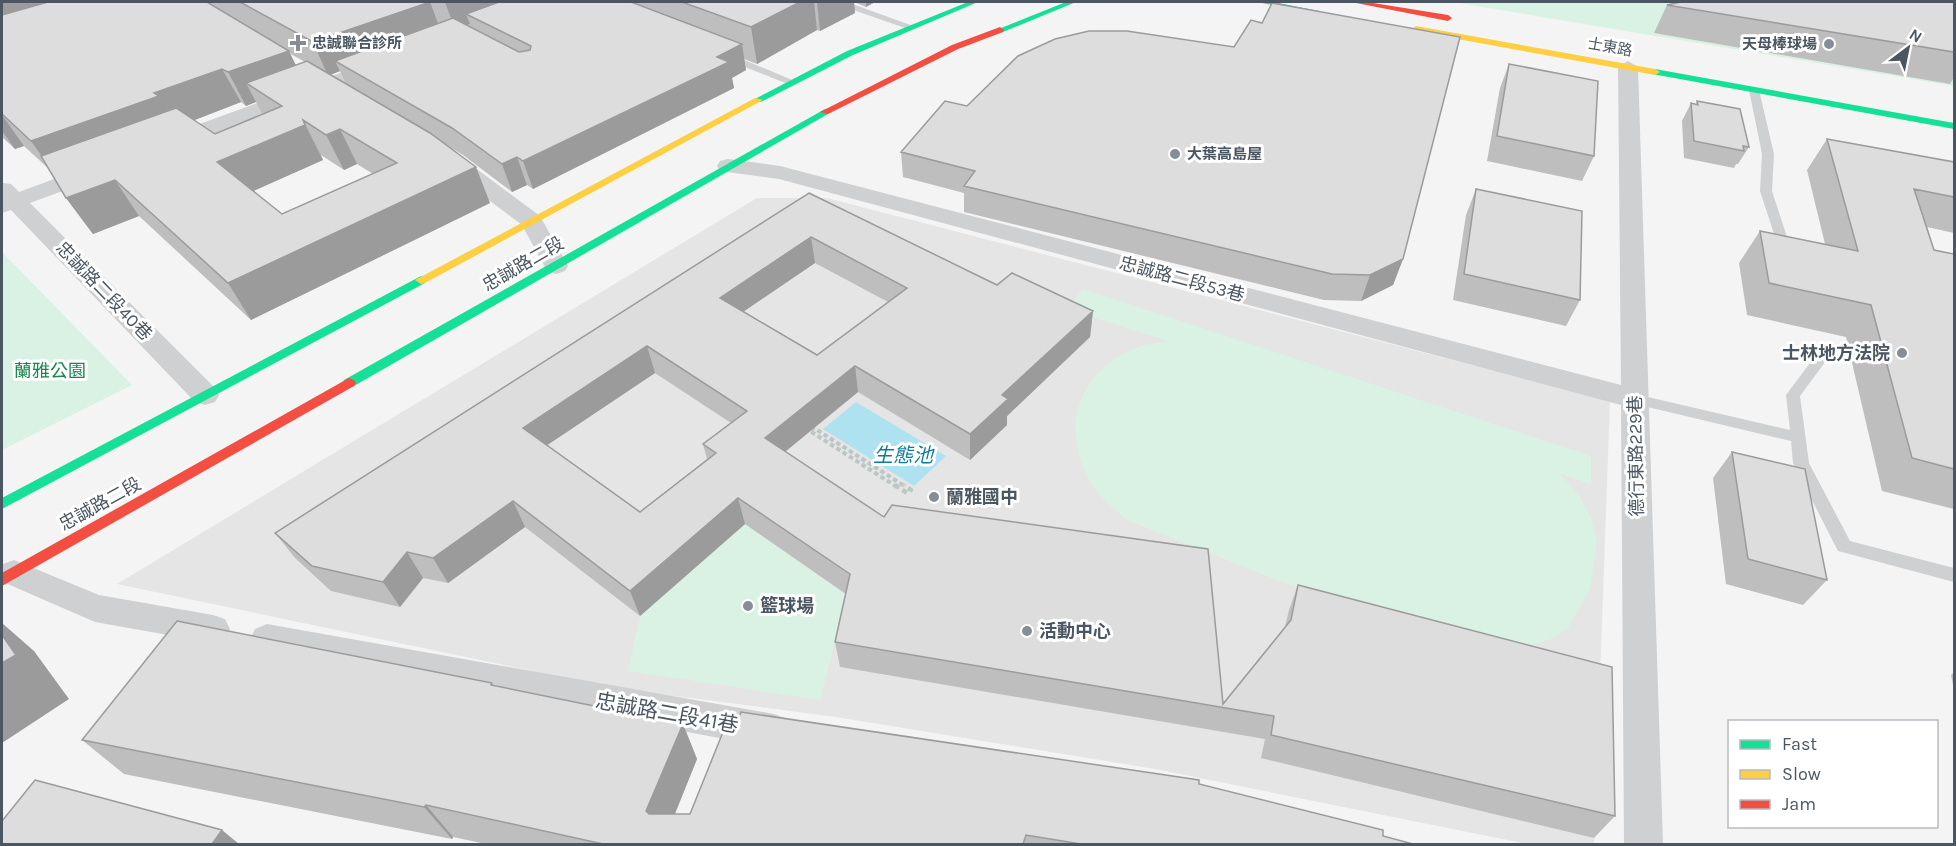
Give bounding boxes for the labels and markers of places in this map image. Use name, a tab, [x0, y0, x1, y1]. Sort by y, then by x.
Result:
marker: 忠誠聯合診所	[289, 34, 307, 52]
place label: 忠誠聯合診所	[312, 34, 402, 52]
place label: 天母棒球場	[1742, 35, 1817, 53]
marker: 天母棒球場	[1822, 37, 1836, 51]
place label: 大葉高島屋	[1187, 145, 1262, 163]
marker: 大葉高島屋	[1168, 147, 1182, 161]
place label: 士林地方法院	[1782, 342, 1890, 364]
marker: 士林地方法院	[1895, 346, 1909, 360]
place label: 蘭雅國中	[946, 486, 1018, 508]
marker: 蘭雅國中	[927, 490, 941, 504]
place label: 籃球場	[760, 595, 814, 617]
marker: 籃球場	[741, 599, 755, 613]
place label: 活動中心	[1039, 620, 1111, 642]
marker: 活動中心	[1020, 624, 1034, 638]

